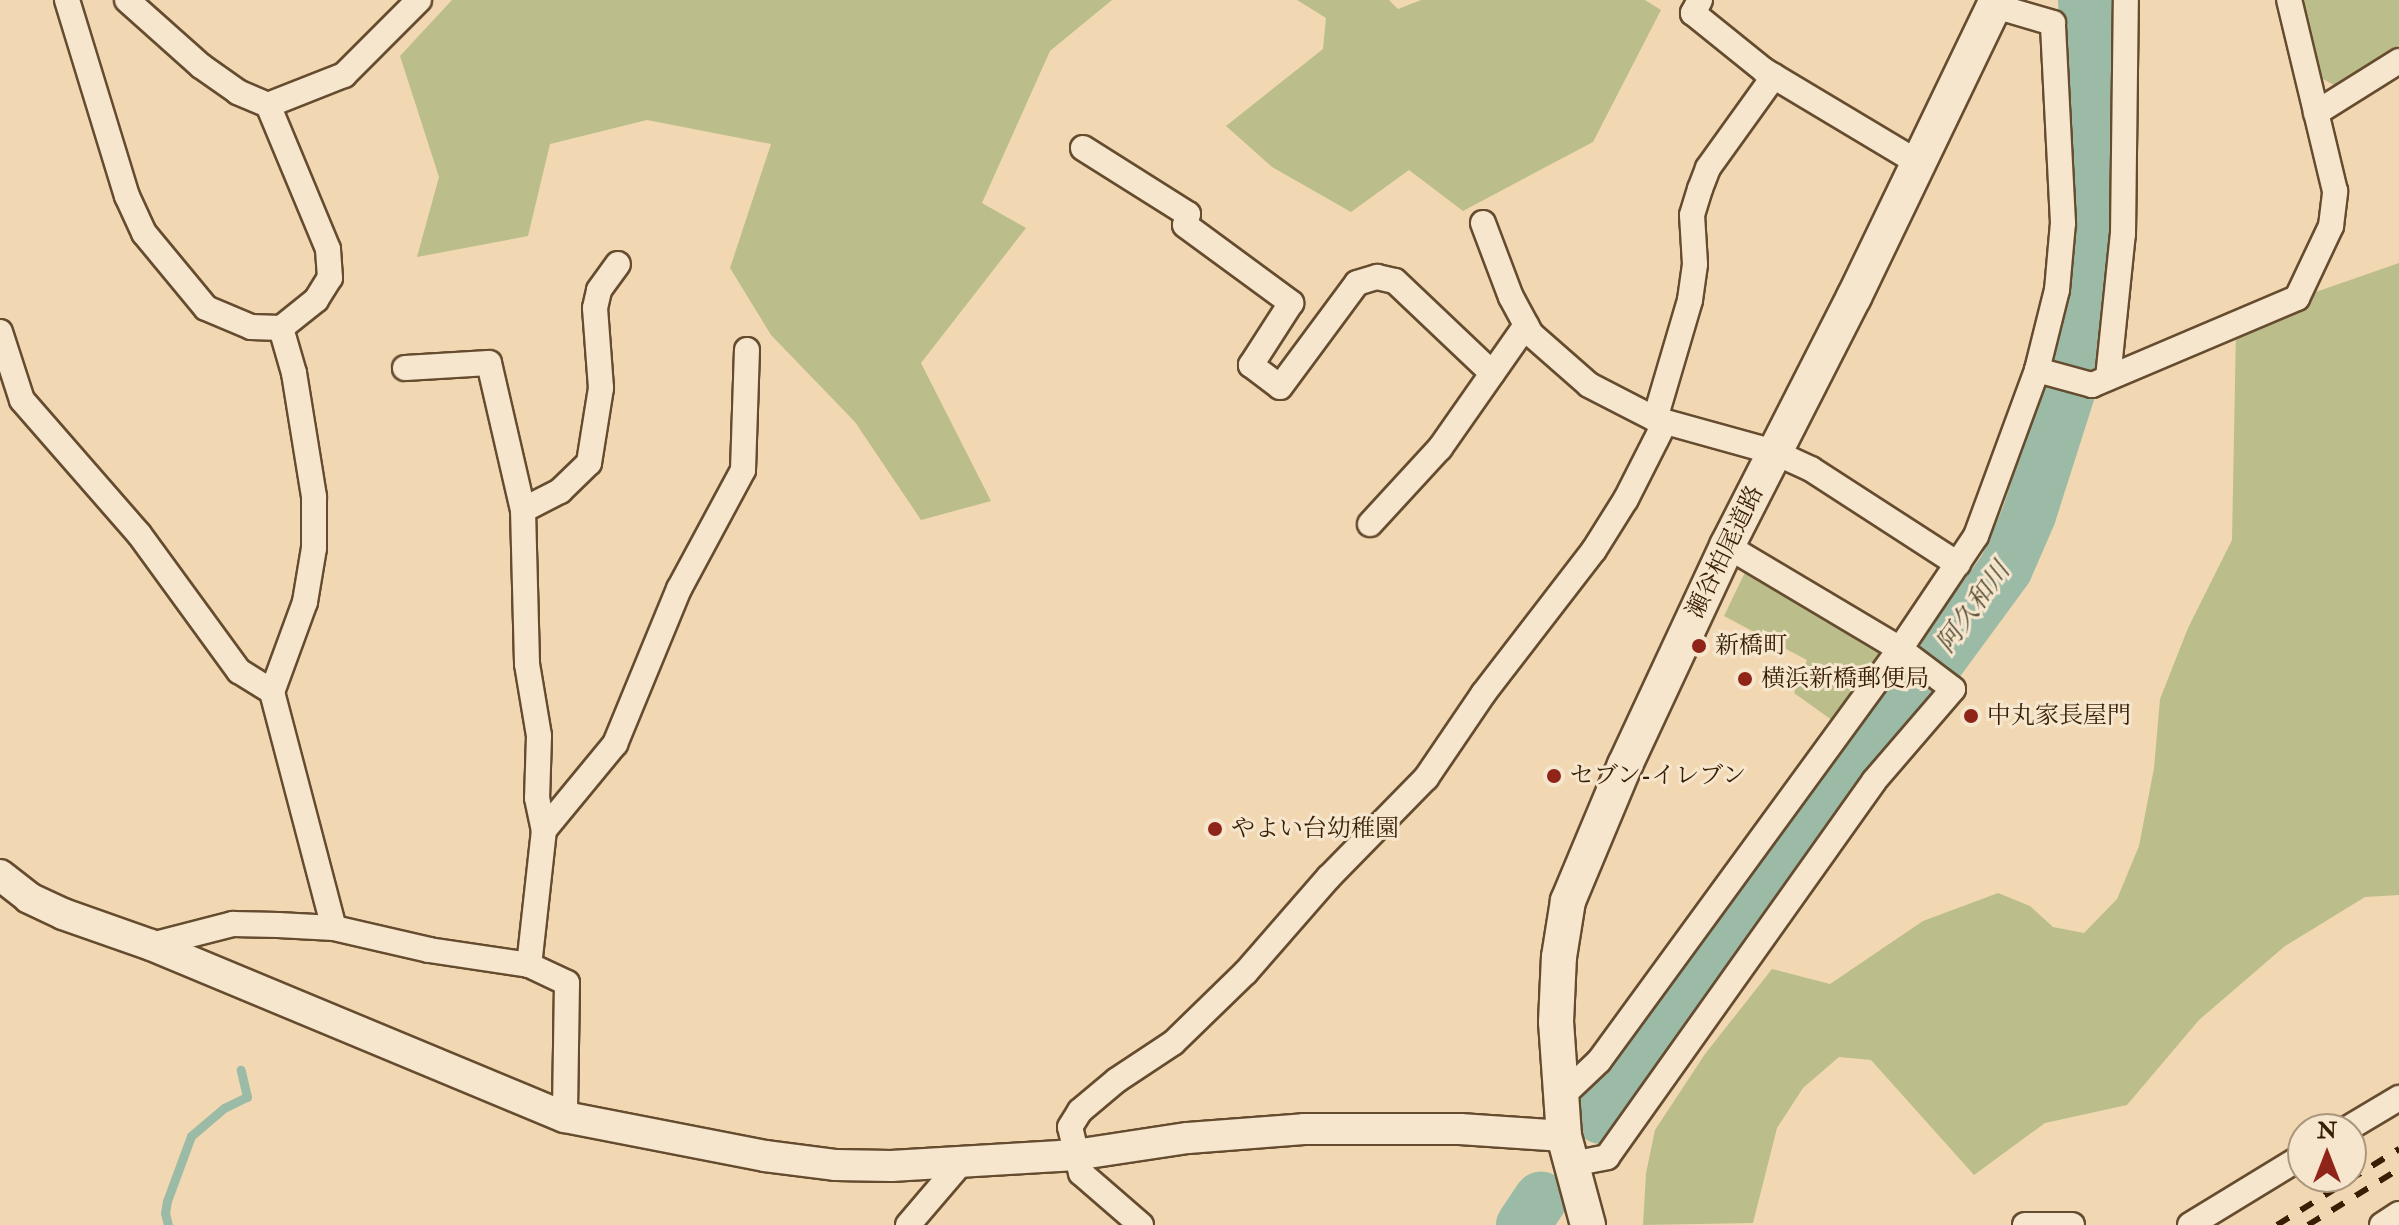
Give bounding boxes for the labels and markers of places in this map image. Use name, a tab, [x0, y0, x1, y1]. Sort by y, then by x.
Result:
place label: 新橋町	[1715, 632, 1787, 660]
marker: 新橋町	[1690, 637, 1708, 655]
place label: 横浜新橋郵便局	[1761, 665, 1929, 693]
marker: 横浜新橋郵便局	[1736, 670, 1754, 688]
place label: 中丸家長屋門	[1987, 702, 2131, 730]
marker: 中丸家長屋門	[1962, 707, 1980, 725]
place label: セブン-イレブン	[1570, 762, 1748, 790]
marker: セブン-イレブン	[1545, 767, 1563, 785]
place label: やよい台幼稚園	[1231, 815, 1399, 843]
marker: やよい台幼稚園	[1206, 820, 1224, 838]

